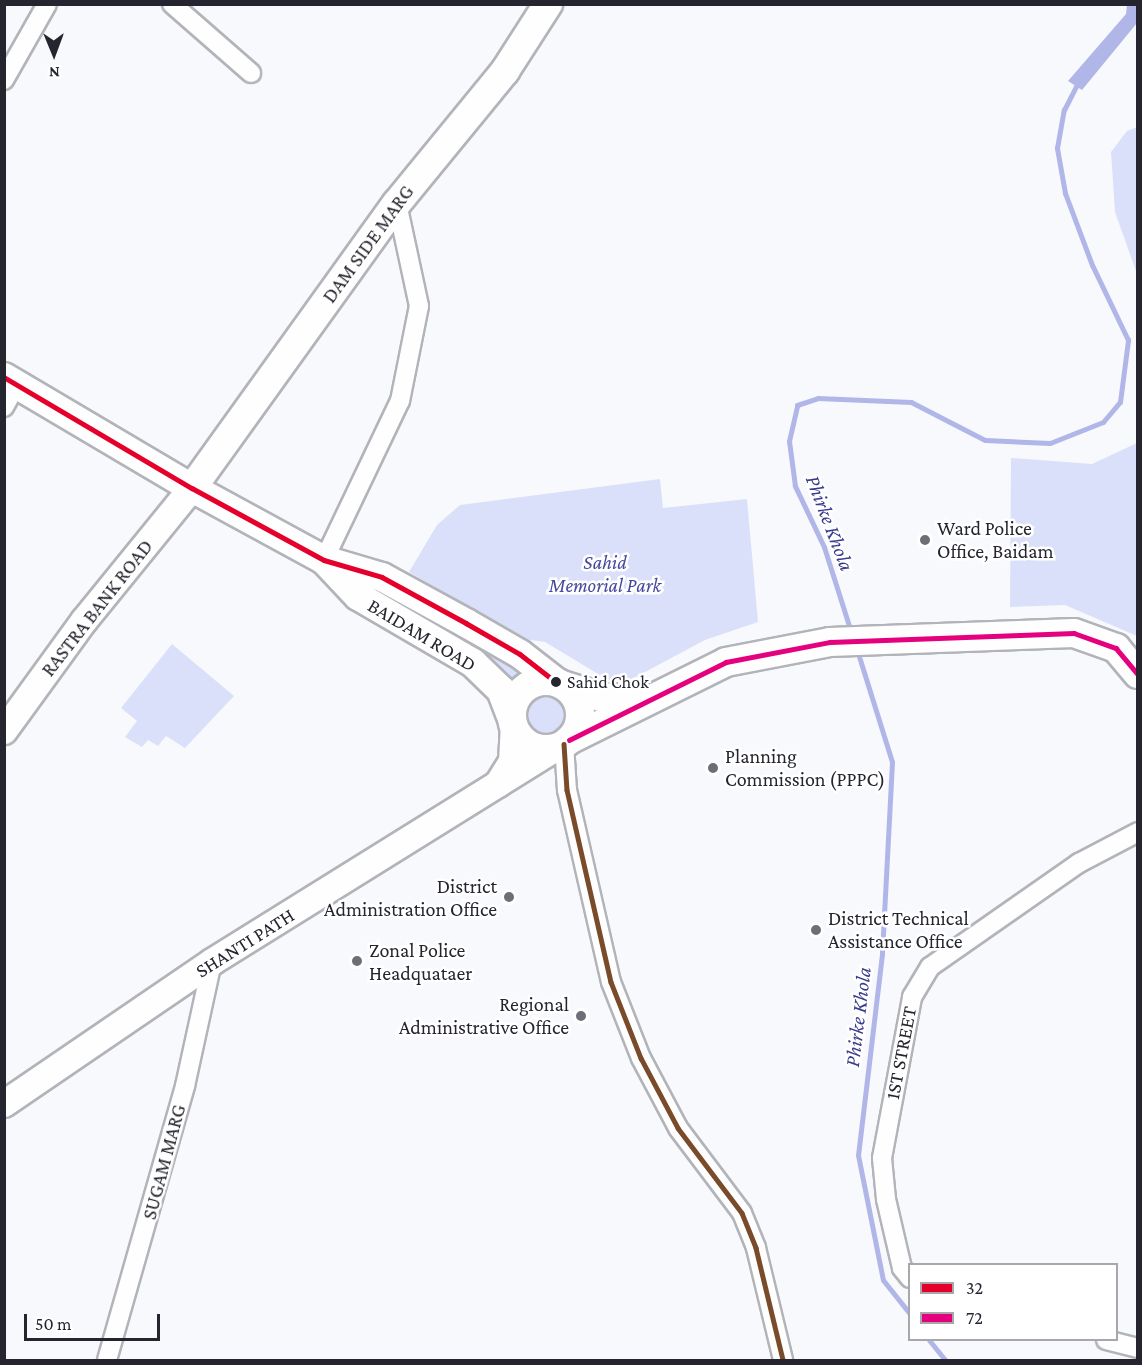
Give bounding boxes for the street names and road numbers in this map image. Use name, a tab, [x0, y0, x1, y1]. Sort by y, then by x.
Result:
street label: DAM SIDE MARG	[317, 180, 419, 308]
street label: RASTRA BANK ROAD	[36, 535, 158, 681]
street label: BAIDAM ROAD	[364, 593, 480, 677]
street label: SHANTI PATH	[191, 903, 299, 983]
street label: 1ST STREET	[880, 1004, 922, 1102]
street label: SUGAM MARG	[137, 1102, 191, 1222]

